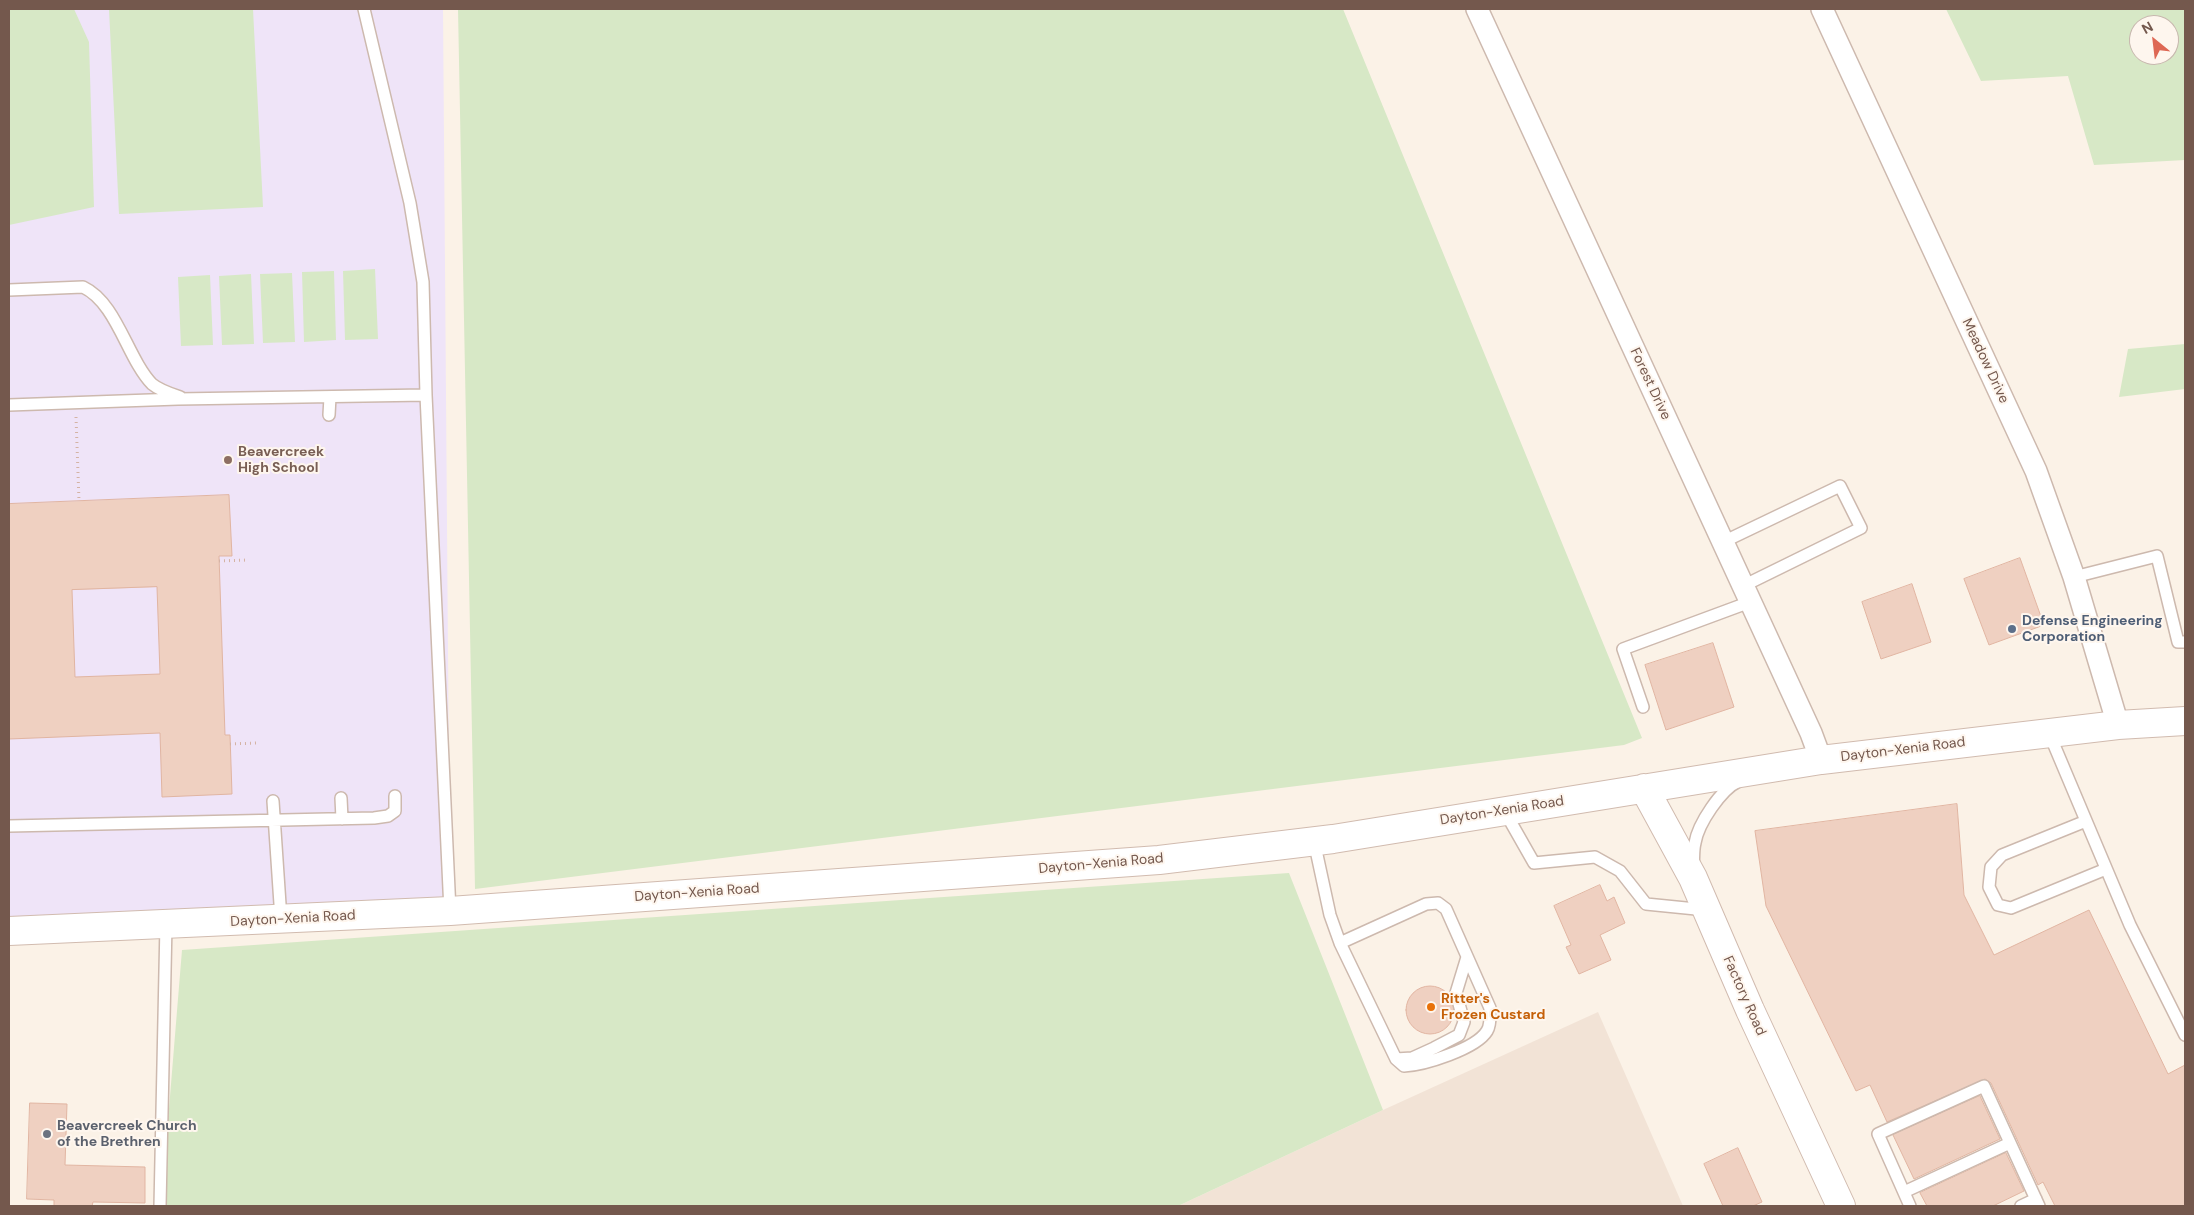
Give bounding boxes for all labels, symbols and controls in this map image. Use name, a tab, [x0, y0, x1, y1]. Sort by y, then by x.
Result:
north arrow	[2129, 15, 2179, 65]
text: N	[2138, 17, 2156, 38]
street label: Meadow Drive	[1958, 316, 2012, 406]
street label: Forest Drive	[1626, 345, 1674, 423]
place label: Beavercreek High School	[238, 444, 324, 477]
marker: Beavercreek High School	[222, 454, 234, 466]
place label: Defense Engineering Corporation	[2022, 613, 2162, 646]
marker: Defense Engineering Corporation	[2006, 623, 2018, 635]
street label: Dayton-Xenia Road	[1840, 734, 1966, 766]
street label: Dayton-Xenia Road	[1439, 793, 1565, 829]
street label: Dayton-Xenia Road	[1038, 850, 1164, 878]
street label: Dayton-Xenia Road	[634, 880, 760, 906]
street label: Dayton-Xenia Road	[230, 907, 356, 931]
street label: Factory Road	[1719, 954, 1769, 1038]
place label: Ritter's Frozen Custard	[1441, 991, 1545, 1024]
marker: Ritter's Frozen Custard	[1425, 1001, 1437, 1013]
place label: Beavercreek Church of the Brethren	[57, 1118, 197, 1150]
marker: Beavercreek Church of the Brethren	[41, 1128, 53, 1140]

